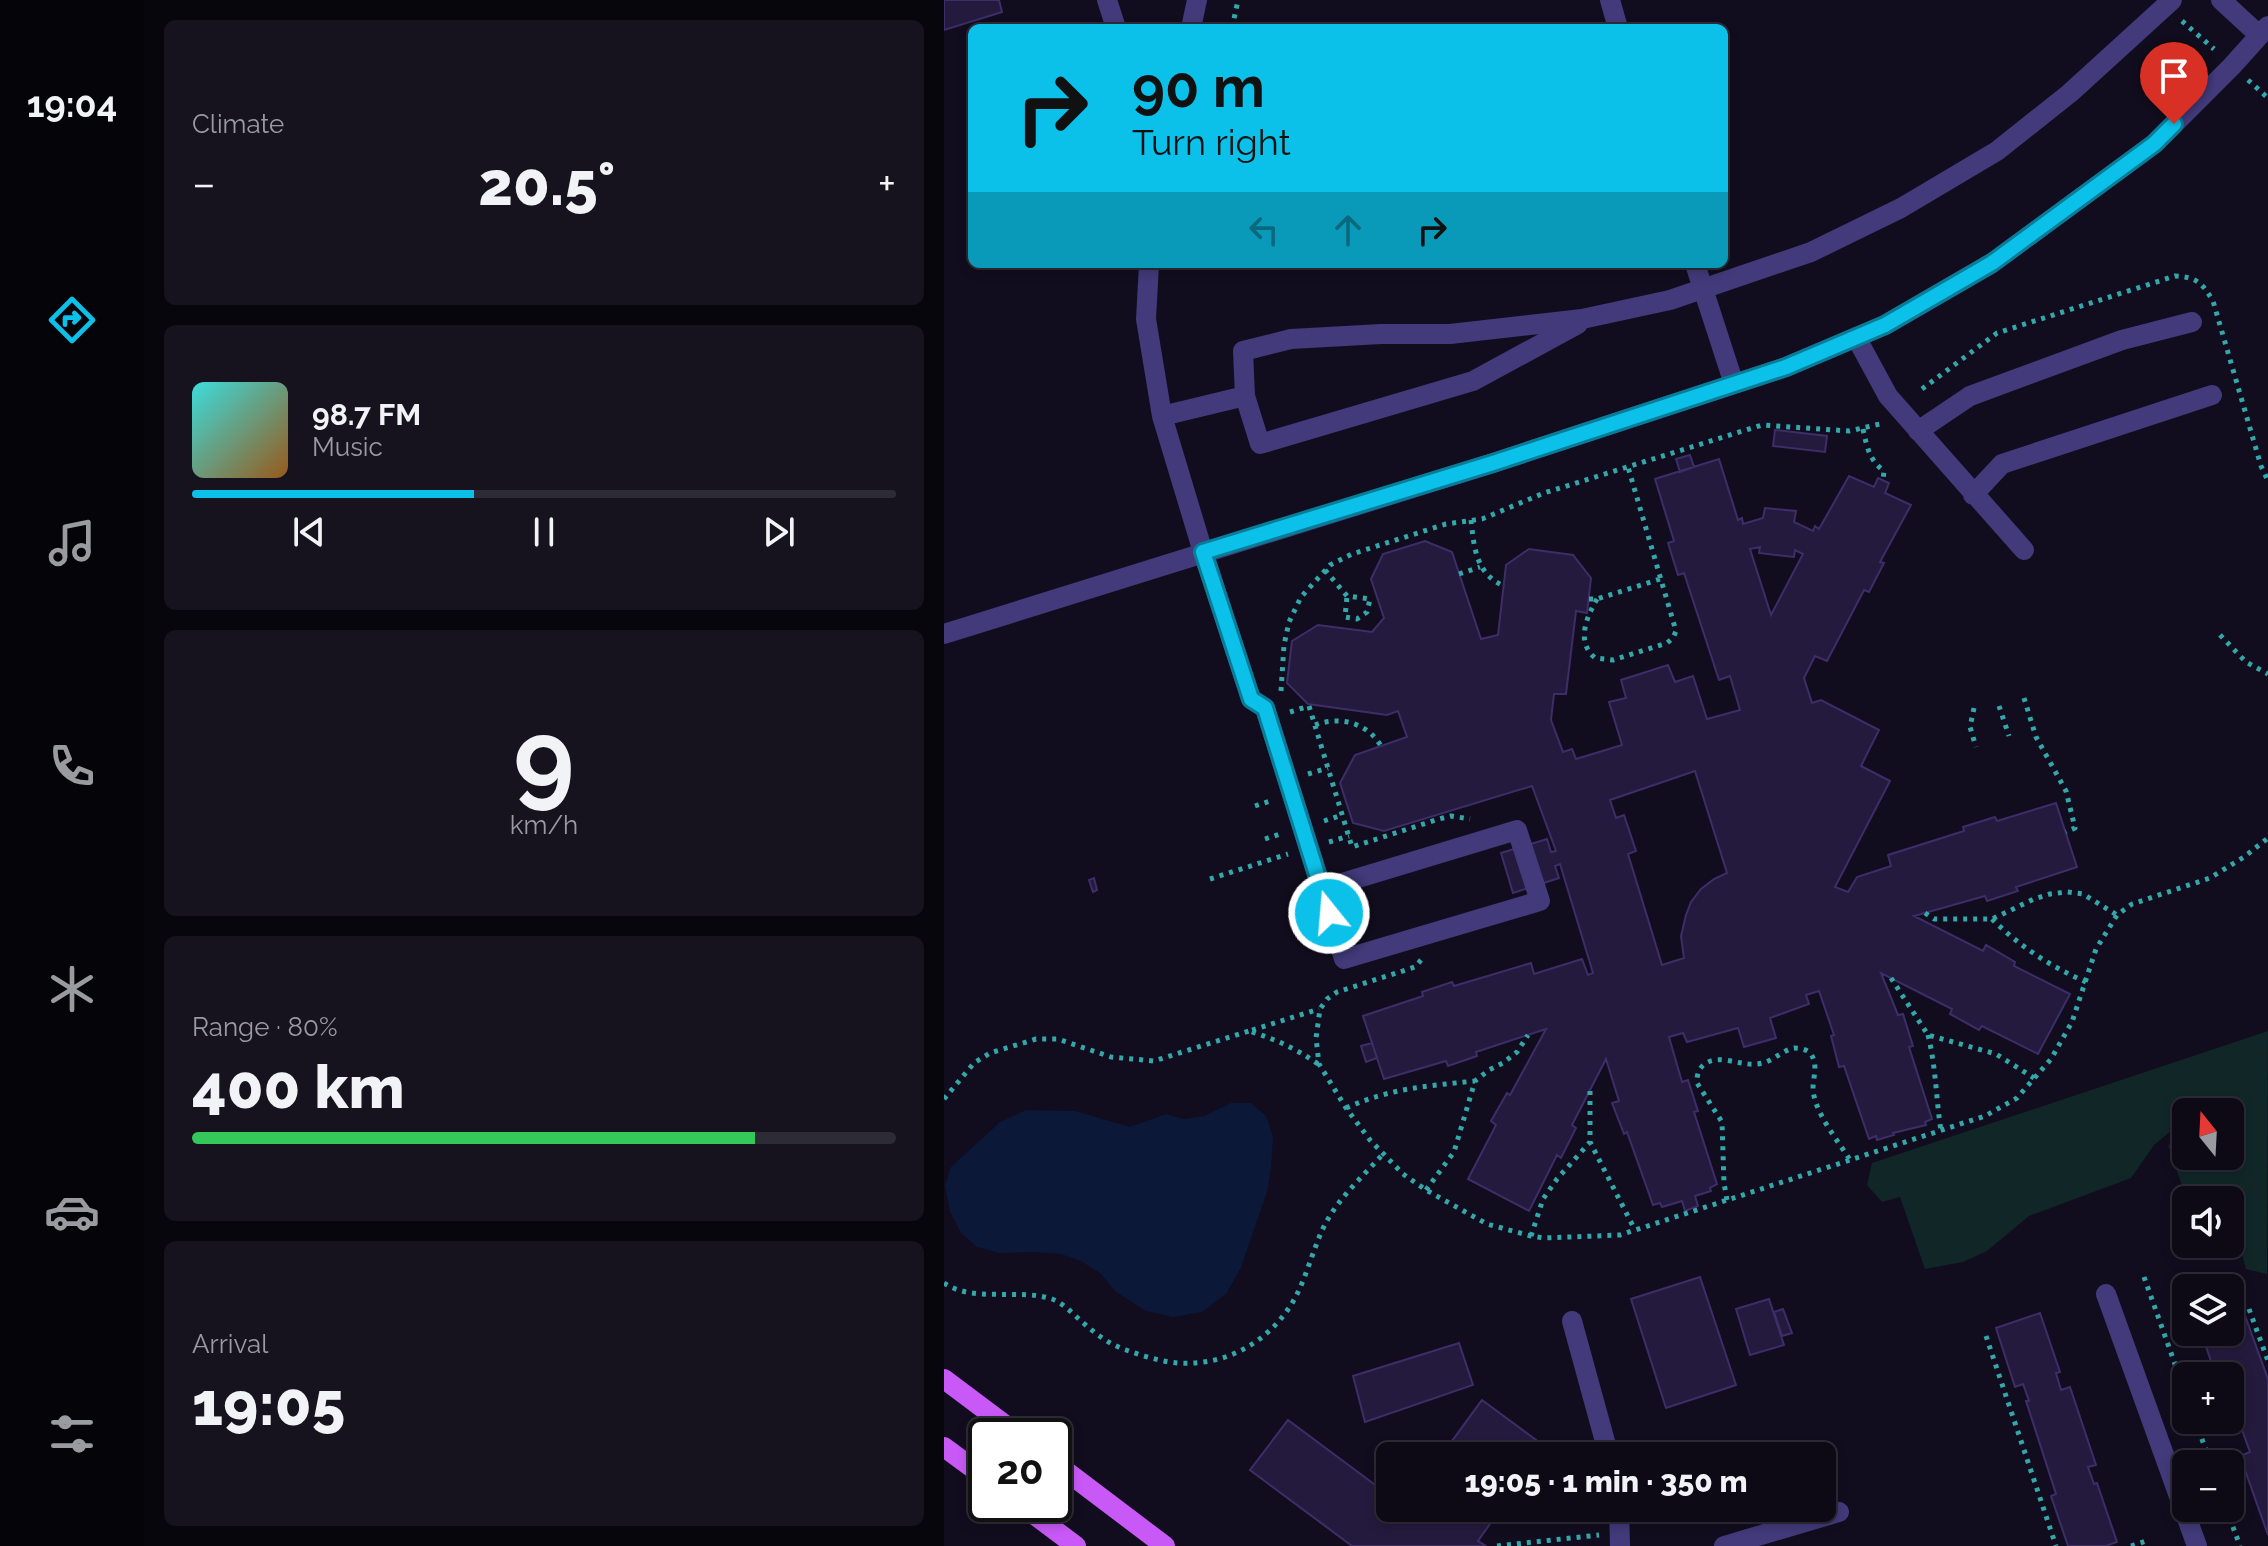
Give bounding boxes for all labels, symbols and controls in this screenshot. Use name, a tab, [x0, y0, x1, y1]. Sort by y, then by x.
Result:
pin	[2140, 42, 2208, 124]
text: 90 m	[1132, 54, 1265, 120]
icon: arrive	[2152, 54, 2196, 98]
icon: right	[1000, 56, 1104, 160]
text: 19:04	[27, 83, 117, 125]
text: Climate	[192, 109, 284, 139]
text: Turn right	[1132, 121, 1291, 163]
text: 20.5°	[478, 149, 615, 219]
text: −	[192, 158, 216, 209]
text: +	[878, 158, 896, 209]
icon: left	[1242, 208, 1286, 252]
icon: ahead	[1326, 208, 1370, 252]
icon: right	[1410, 208, 1454, 252]
icon: directions	[44, 292, 100, 348]
text: 98.7 FM	[312, 397, 421, 432]
text: Music	[312, 432, 383, 462]
icon: previous	[287, 510, 331, 554]
icon: pause	[522, 510, 566, 554]
icon: next	[757, 510, 801, 554]
icon: music	[44, 515, 100, 571]
text: 9	[513, 697, 575, 819]
icon: phone	[44, 738, 100, 794]
text: km/h	[510, 810, 578, 840]
position arrow	[1287, 871, 1371, 955]
icon: climate	[44, 961, 100, 1017]
text: Range · 80%	[192, 1012, 338, 1042]
text: 400 km	[192, 1052, 405, 1122]
north arrow	[2172, 1098, 2244, 1170]
map controls	[2172, 1098, 2244, 1522]
icon: car	[44, 1184, 100, 1240]
button: sound	[2172, 1186, 2244, 1258]
button: layers	[2172, 1274, 2244, 1346]
text: Arrival	[192, 1329, 268, 1359]
button: +	[2172, 1362, 2244, 1434]
text: 19:05	[192, 1369, 345, 1439]
icon: filters	[44, 1406, 100, 1462]
speed limit sign: 20	[968, 1418, 1072, 1522]
button: −	[2172, 1450, 2244, 1522]
text: 19:05 · 1 min · 350 m	[1464, 1464, 1748, 1499]

